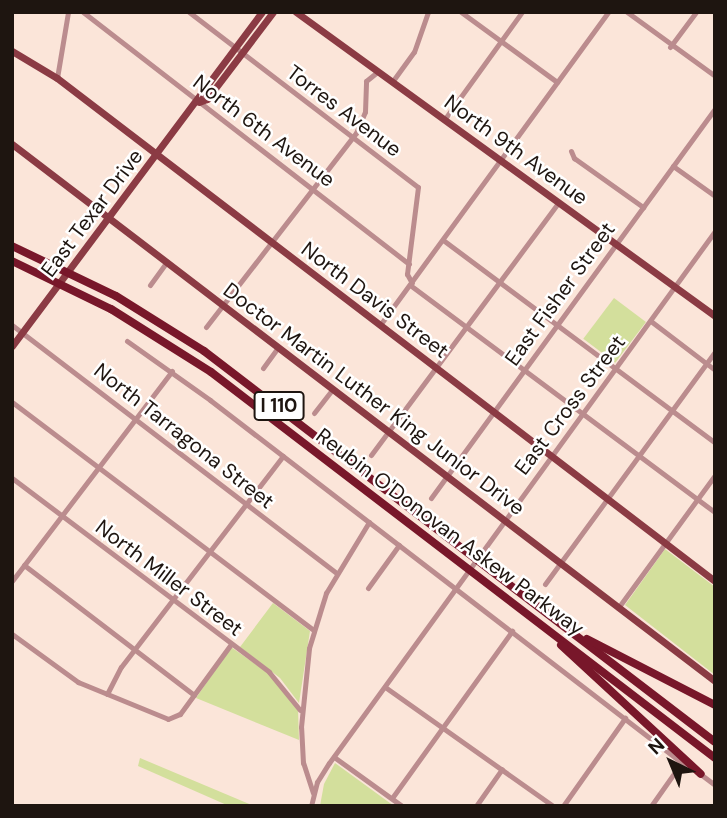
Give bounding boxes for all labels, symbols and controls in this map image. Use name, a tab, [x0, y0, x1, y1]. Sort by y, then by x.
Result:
street label: Torres Avenue	[282, 60, 406, 162]
street label: North 6th Avenue	[188, 69, 340, 193]
street label: North 9th Avenue	[439, 90, 593, 210]
street label: East Texar Drive	[36, 144, 148, 282]
street label: East Fisher Street	[500, 217, 620, 371]
street label: North Davis Street	[296, 236, 454, 364]
street label: Doctor Martin Luther King Junior Drive	[218, 277, 530, 521]
street label: East Cross Street	[509, 330, 631, 480]
street label: North Tarragona Street	[89, 358, 279, 514]
road number: I 110	[253, 390, 305, 422]
street label: Reubin O'Donovan Askew Parkway	[311, 423, 589, 641]
street label: North Miller Street	[91, 515, 247, 641]
north arrow	[636, 727, 706, 797]
text: N	[643, 732, 670, 760]

